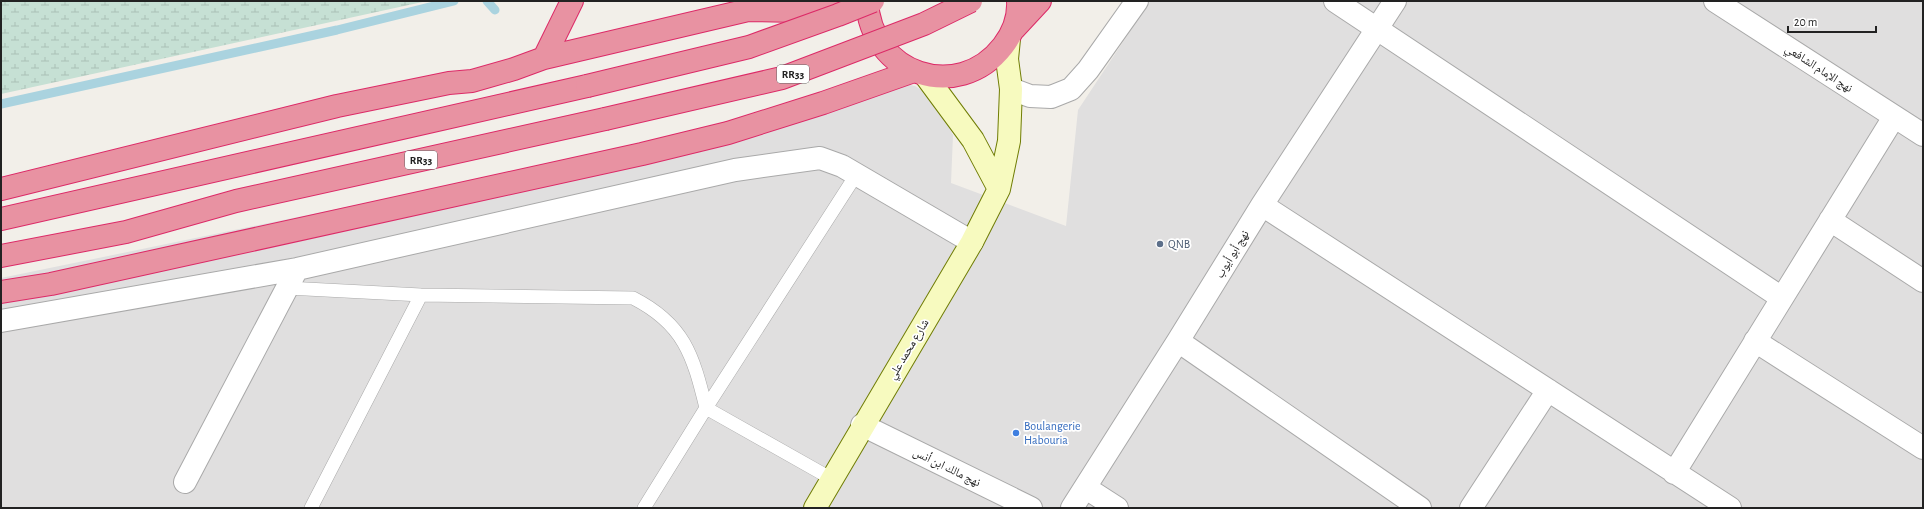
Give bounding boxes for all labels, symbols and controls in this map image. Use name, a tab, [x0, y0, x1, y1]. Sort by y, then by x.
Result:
scale bar	[1788, 8, 1876, 34]
text: 20 m	[1794, 16, 1817, 28]
street label: نهج الإمام الشافعي	[1781, 42, 1855, 98]
road number: RR33	[777, 65, 809, 83]
road number: RR33	[405, 151, 437, 169]
street label: نهج أبو أيوب	[1212, 228, 1252, 281]
place label: QNB	[1168, 238, 1190, 251]
marker: QNB	[1155, 239, 1165, 249]
street label: شارع محمد علي	[885, 317, 934, 383]
place label: Boulangerie Habouria	[1024, 420, 1081, 446]
marker: Boulangerie Habouria	[1011, 428, 1021, 438]
street label: نهج مالك ابن أنس	[911, 445, 983, 490]

